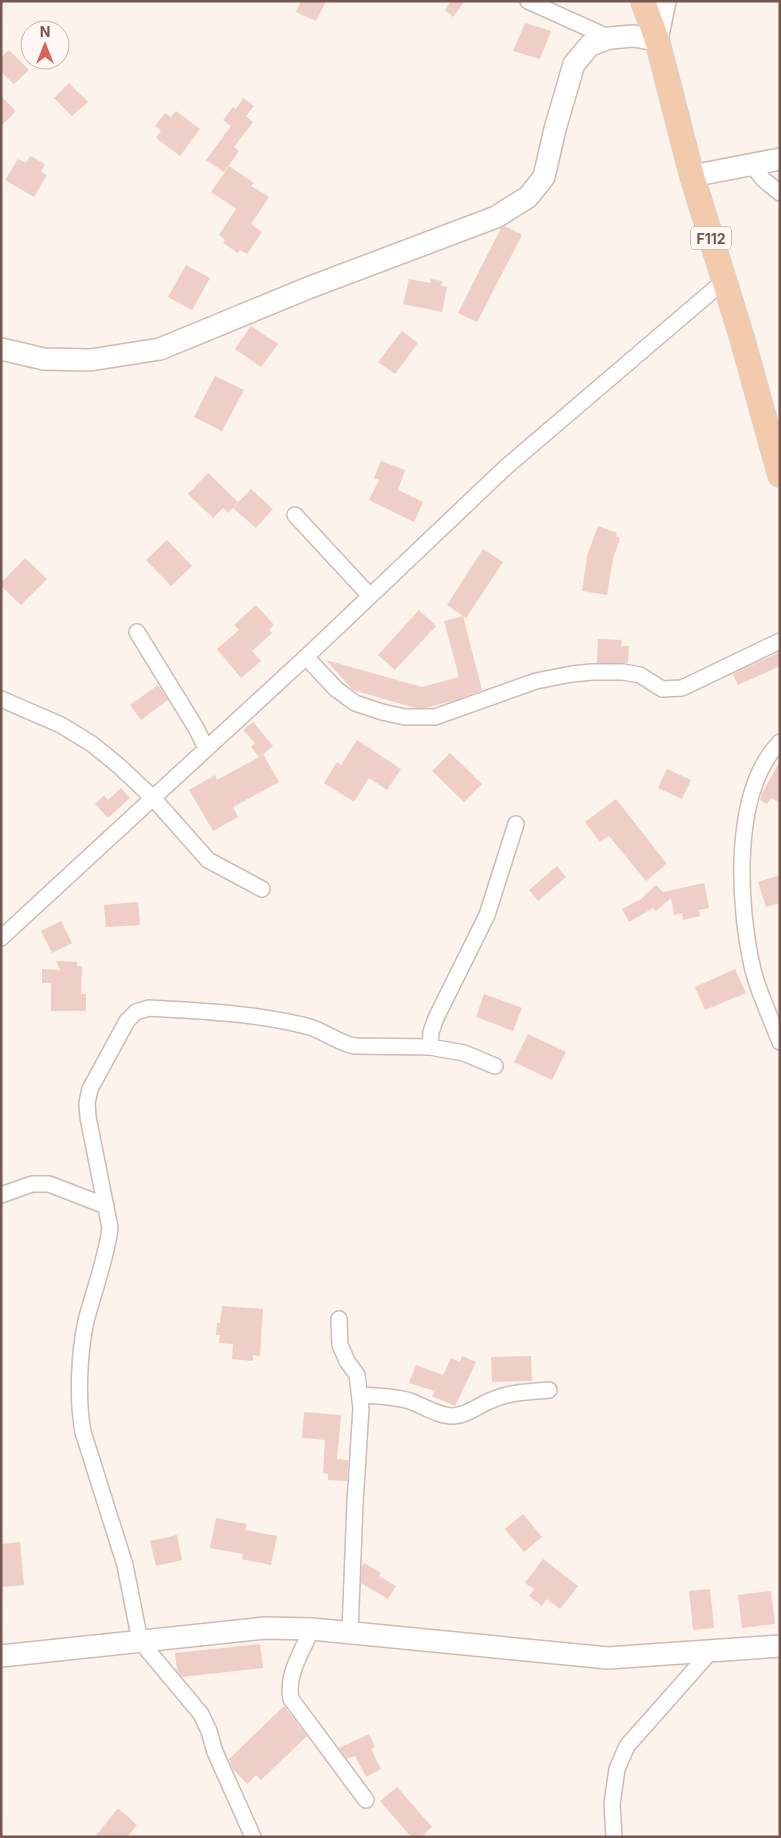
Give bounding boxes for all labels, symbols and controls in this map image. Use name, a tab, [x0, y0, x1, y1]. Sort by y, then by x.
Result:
north arrow	[20, 20, 70, 70]
text: N	[40, 23, 50, 40]
road number: F112	[691, 227, 731, 250]

